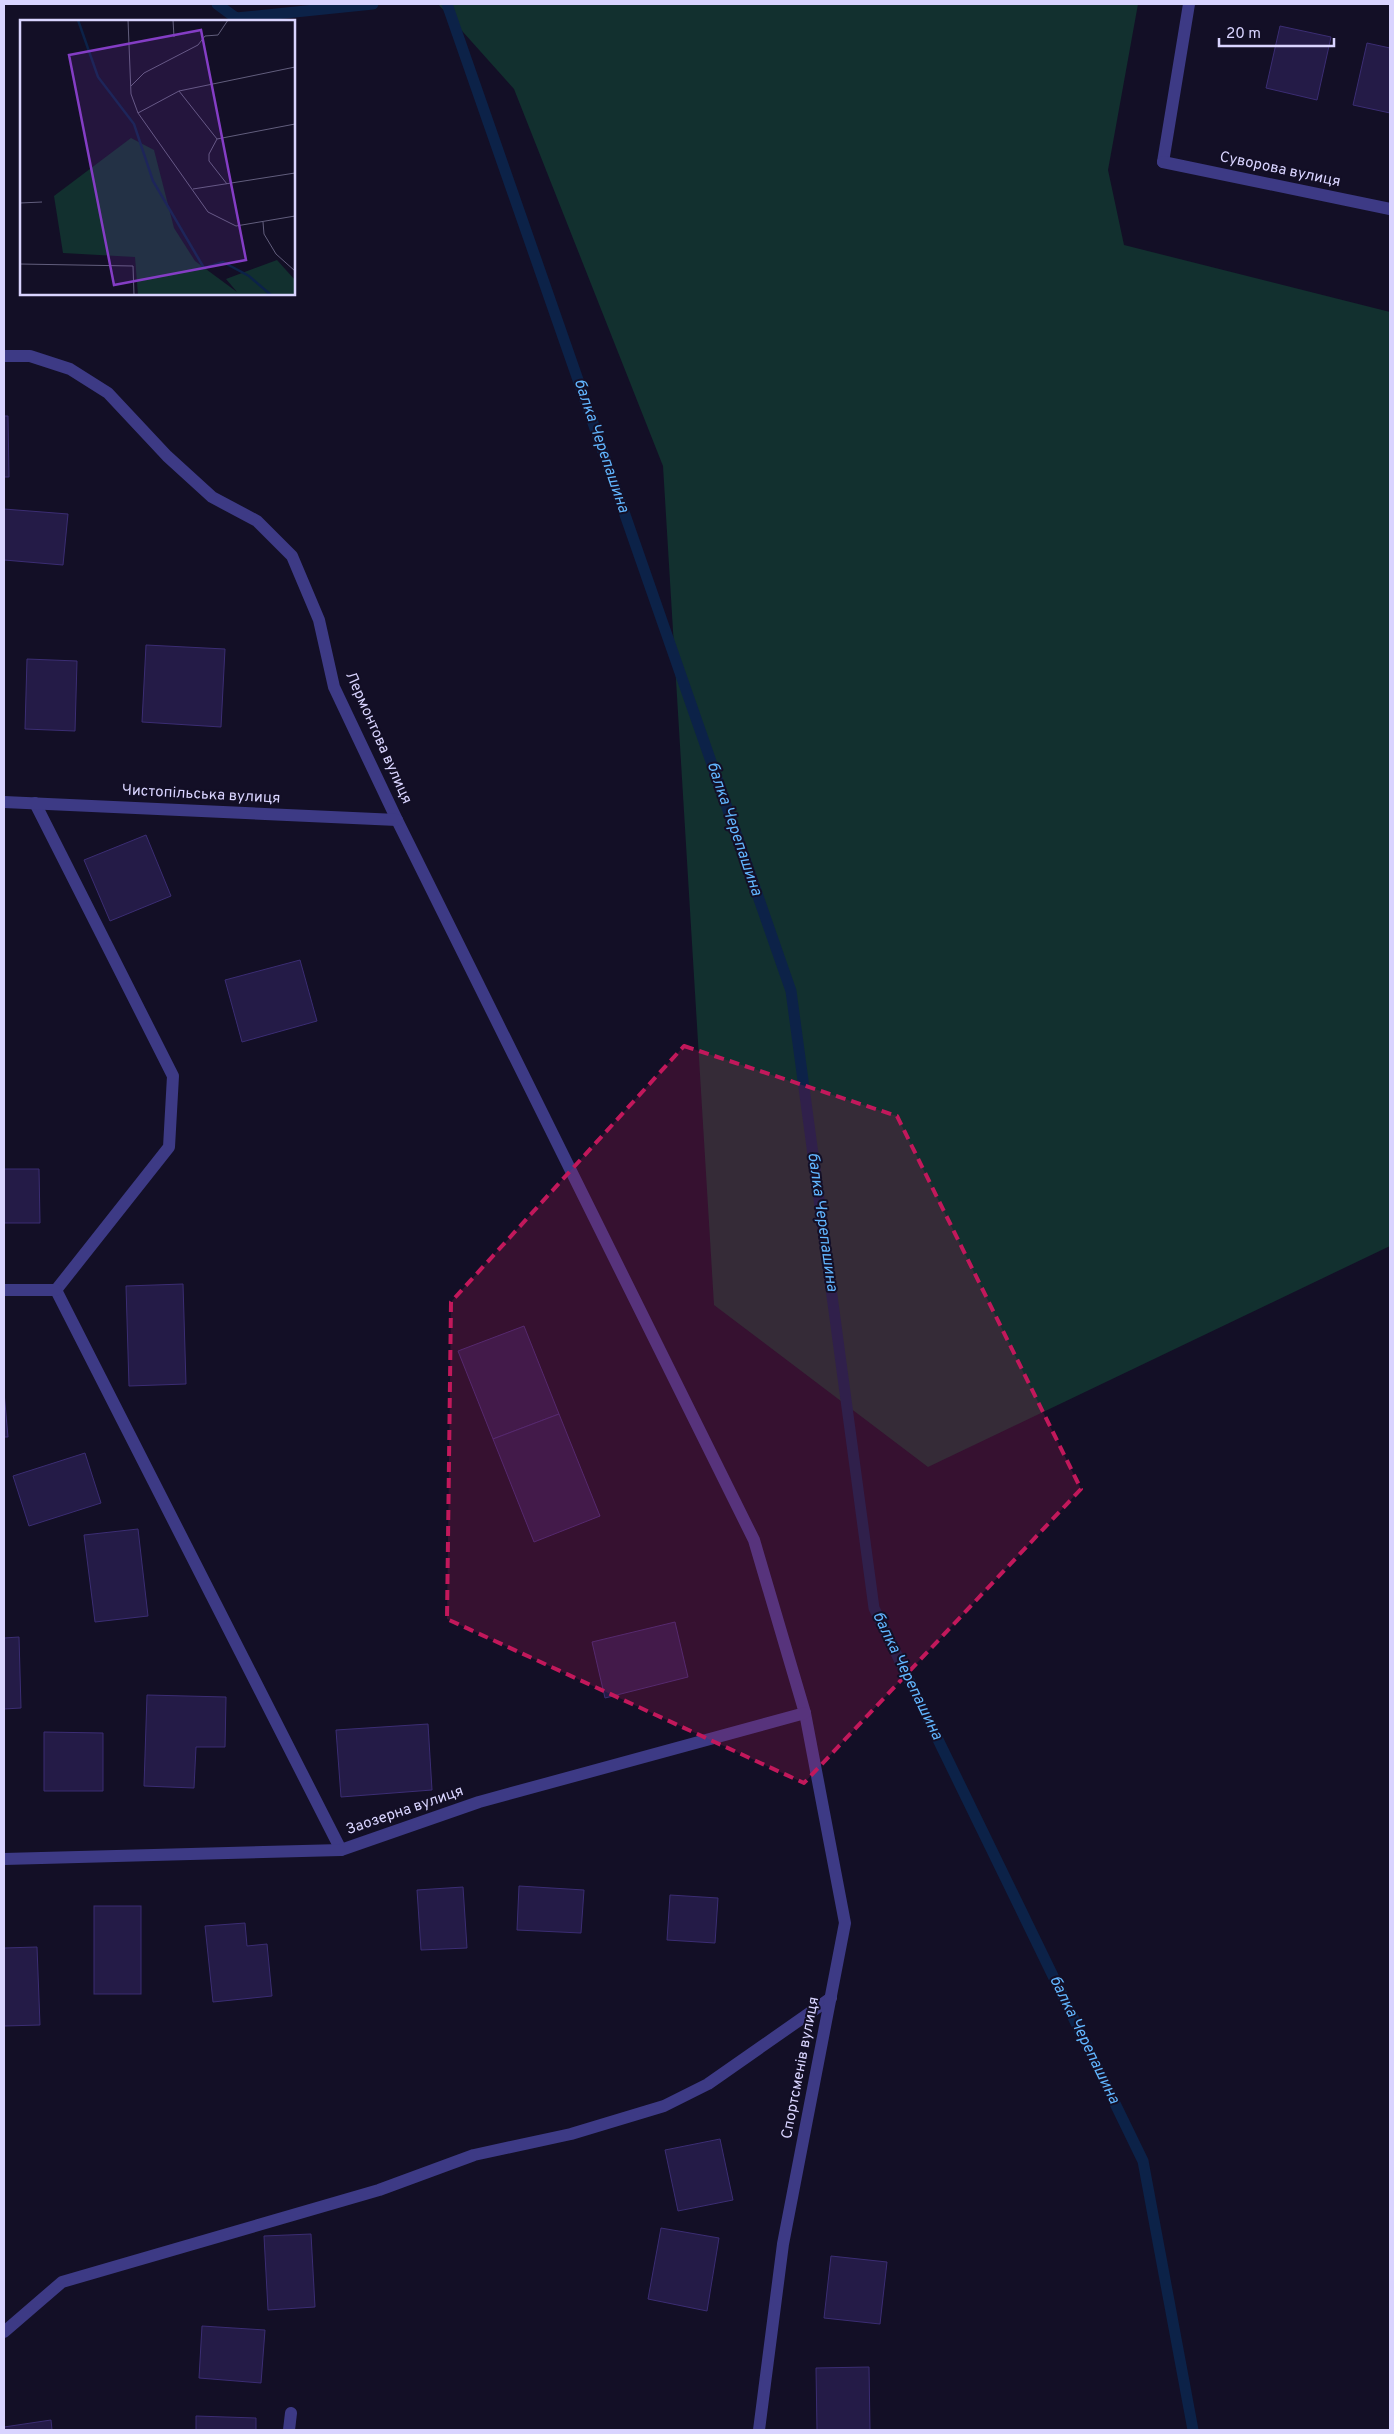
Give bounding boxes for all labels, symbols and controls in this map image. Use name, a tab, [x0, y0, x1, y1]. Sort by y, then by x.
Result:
scale bar	[1219, 15, 1334, 47]
inset map	[20, 20, 295, 295]
text: 20 m	[1226, 25, 1261, 44]
street label: Суворова вулиця	[1218, 148, 1342, 192]
water label: балка Черепашина	[569, 376, 634, 516]
street label: Лермонтова вулиця	[340, 669, 416, 807]
water label: балка Черепашина	[702, 759, 767, 899]
street label: Чистопільська вулиця	[121, 781, 281, 809]
water label: балка Черепашина	[802, 1151, 842, 1294]
water label: балка Черепашина	[867, 1609, 947, 1744]
street label: Заозерна вулиця	[344, 1782, 466, 1840]
water label: балка Черепашина	[1044, 1973, 1124, 2108]
street label: Спортсменів вулиця	[778, 1995, 824, 2141]

